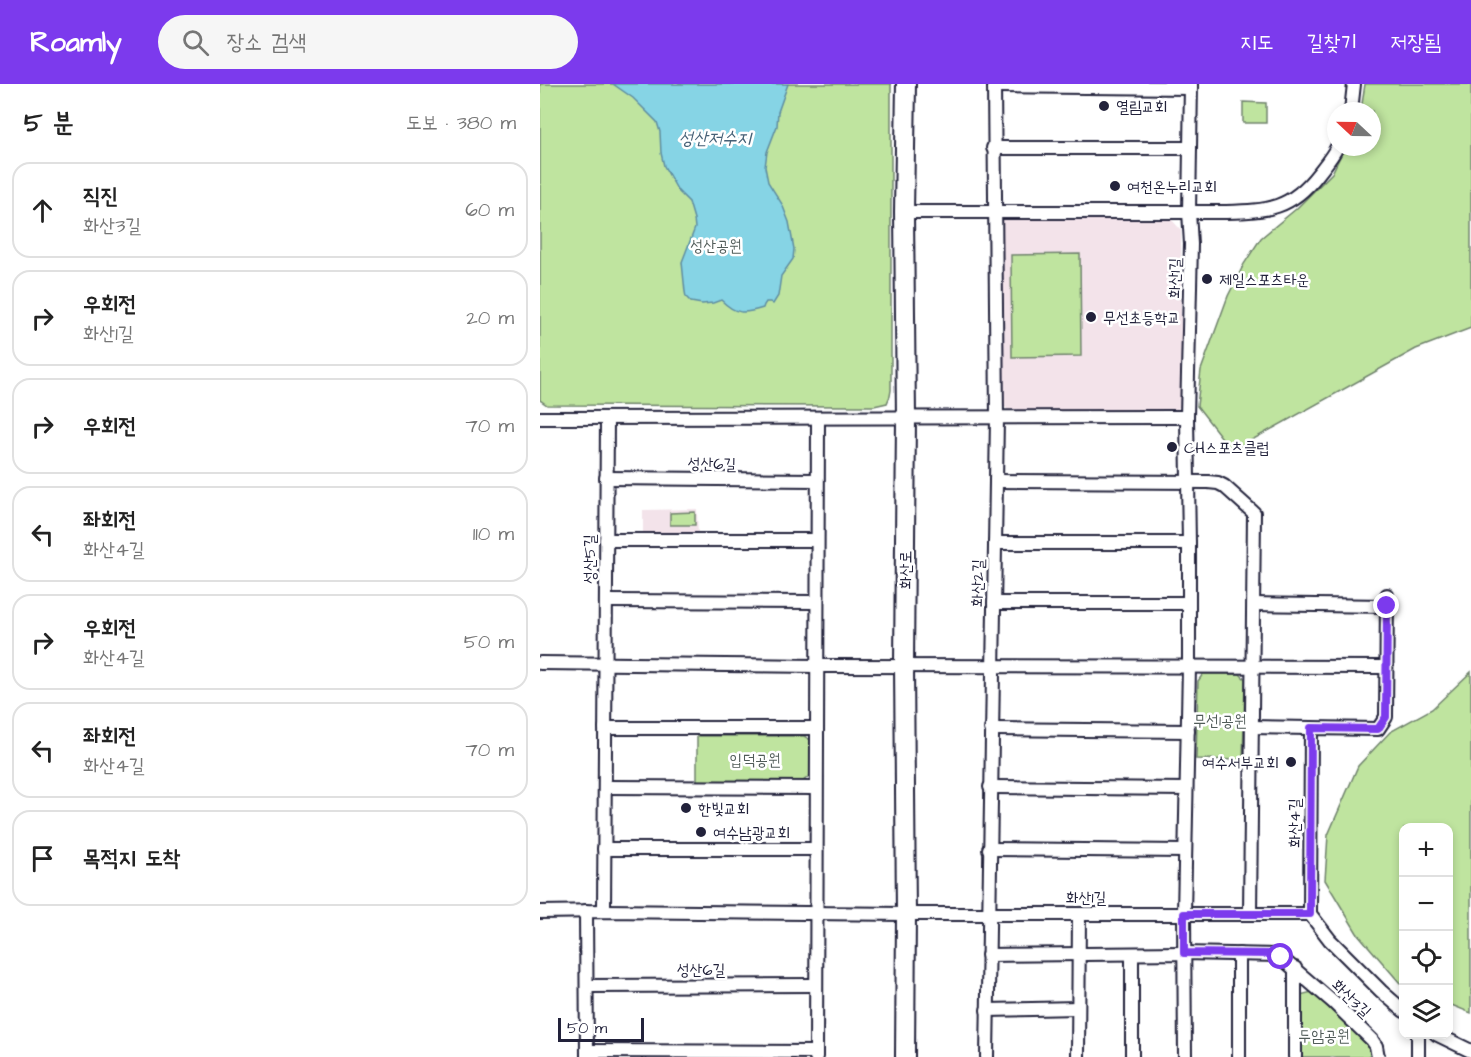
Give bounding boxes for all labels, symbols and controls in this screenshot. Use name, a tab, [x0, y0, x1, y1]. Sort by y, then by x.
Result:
search box	[158, 15, 578, 69]
text: Roamly	[30, 23, 122, 62]
icon: search	[179, 26, 212, 59]
text: 장소 검색	[227, 27, 306, 58]
text: 지도	[1240, 28, 1274, 57]
text: 길찾기	[1307, 28, 1357, 57]
text: 저장됨	[1390, 28, 1441, 57]
place label: 열림교회	[1116, 96, 1168, 118]
marker: 열림교회	[1097, 99, 1111, 113]
north arrow	[1327, 102, 1381, 156]
text: 5 분	[24, 105, 74, 141]
text: 도보 · 380 m	[406, 109, 516, 137]
water label: 성산저수지	[679, 126, 754, 151]
place label: 여천온누리교회	[1127, 176, 1217, 198]
marker: 여천온누리교회	[1108, 179, 1122, 193]
text: 직진	[83, 181, 118, 212]
icon: ahead	[26, 194, 59, 227]
text: 60 m	[465, 196, 514, 224]
text: 화산3길	[83, 212, 141, 240]
park label: 성산공원	[690, 235, 742, 257]
street label: 화산1길	[1164, 257, 1186, 299]
place label: 제일스포츠타운	[1219, 269, 1309, 291]
marker: 제일스포츠타운	[1200, 272, 1214, 286]
text: 우회전	[83, 289, 136, 320]
icon: right	[26, 302, 59, 335]
text: 20 m	[466, 304, 514, 332]
place label: 무선초등학교	[1103, 307, 1180, 329]
marker: 무선초등학교	[1084, 310, 1098, 324]
text: 화산1길	[83, 320, 134, 348]
icon: right	[26, 410, 59, 443]
text: 우회전	[83, 411, 136, 442]
text: 70 m	[466, 412, 514, 440]
place label: CH스포츠클럽	[1184, 437, 1269, 459]
marker: CH스포츠클럽	[1165, 440, 1179, 454]
street label: 성산6길	[687, 453, 737, 475]
text: 좌회전	[83, 505, 136, 536]
icon: left	[26, 518, 59, 551]
text: 110 m	[473, 520, 514, 548]
street label: 성산5길	[579, 534, 601, 584]
text: 화산4길	[83, 536, 145, 564]
street label: 화산로	[895, 551, 917, 589]
street label: 화산2길	[967, 559, 989, 607]
route end	[1373, 592, 1399, 618]
text: 우회전	[83, 613, 136, 644]
icon: right	[26, 626, 59, 659]
text: 50 m	[464, 628, 514, 656]
text: 화산4길	[83, 644, 145, 672]
park label: 무선1공원	[1193, 710, 1247, 732]
text: 좌회전	[83, 721, 136, 752]
icon: left	[26, 734, 59, 767]
text: 70 m	[466, 736, 514, 764]
park label: 입덕공원	[729, 749, 781, 771]
text: 화산4길	[83, 752, 145, 780]
place label: 여수서부교회	[1202, 752, 1279, 774]
marker: 여수서부교회	[1284, 755, 1298, 769]
place label: 한빛교회	[698, 798, 750, 820]
street label: 화산4길	[1284, 798, 1306, 848]
marker: 한빛교회	[679, 801, 693, 815]
place label: 여수남광교회	[713, 822, 790, 844]
map controls	[1399, 823, 1453, 1039]
button: +	[1399, 823, 1453, 877]
marker: 여수남광교회	[694, 825, 708, 839]
icon: arrive	[26, 842, 59, 875]
text: 목적지 도착	[83, 843, 180, 874]
button: −	[1399, 877, 1453, 931]
street label: 화산1길	[1066, 887, 1106, 909]
button: locate	[1399, 931, 1453, 985]
route start	[1267, 943, 1293, 969]
street label: 성산6길	[677, 959, 725, 981]
street label: 화산3길	[1327, 975, 1376, 1023]
button: layers	[1399, 985, 1453, 1039]
scale bar	[558, 1015, 644, 1042]
text: 50 m	[567, 1017, 607, 1039]
park label: 두암공원	[1298, 1025, 1350, 1047]

